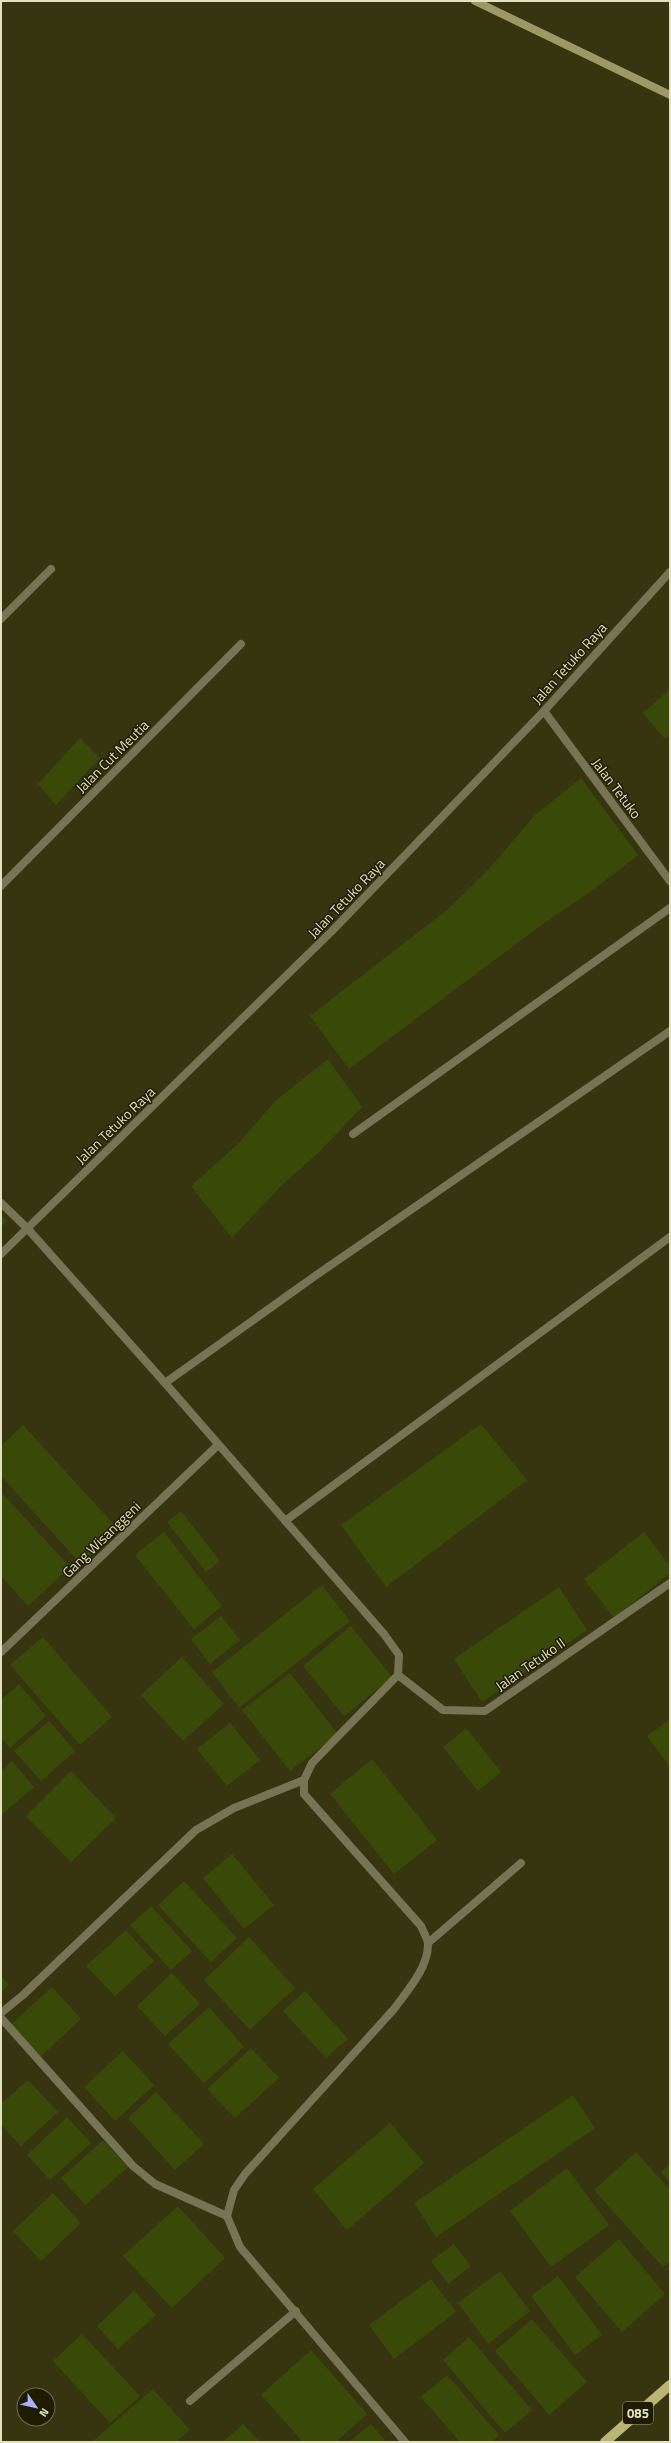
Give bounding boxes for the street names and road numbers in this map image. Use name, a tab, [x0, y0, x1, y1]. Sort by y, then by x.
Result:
street label: Jalan Tetuko Raya	[527, 617, 611, 709]
street label: Jalan Cut Meutia	[71, 715, 153, 797]
street label: Jalan Tetuko	[587, 753, 647, 823]
street label: Jalan Tetuko Raya	[302, 853, 390, 943]
street label: Jalan Tetuko Raya	[70, 1081, 160, 1169]
street label: Gang Wisanggeni	[57, 1496, 145, 1582]
street label: Jalan Tetuko II	[491, 1632, 569, 1696]
road number: 085	[623, 2402, 653, 2424]

